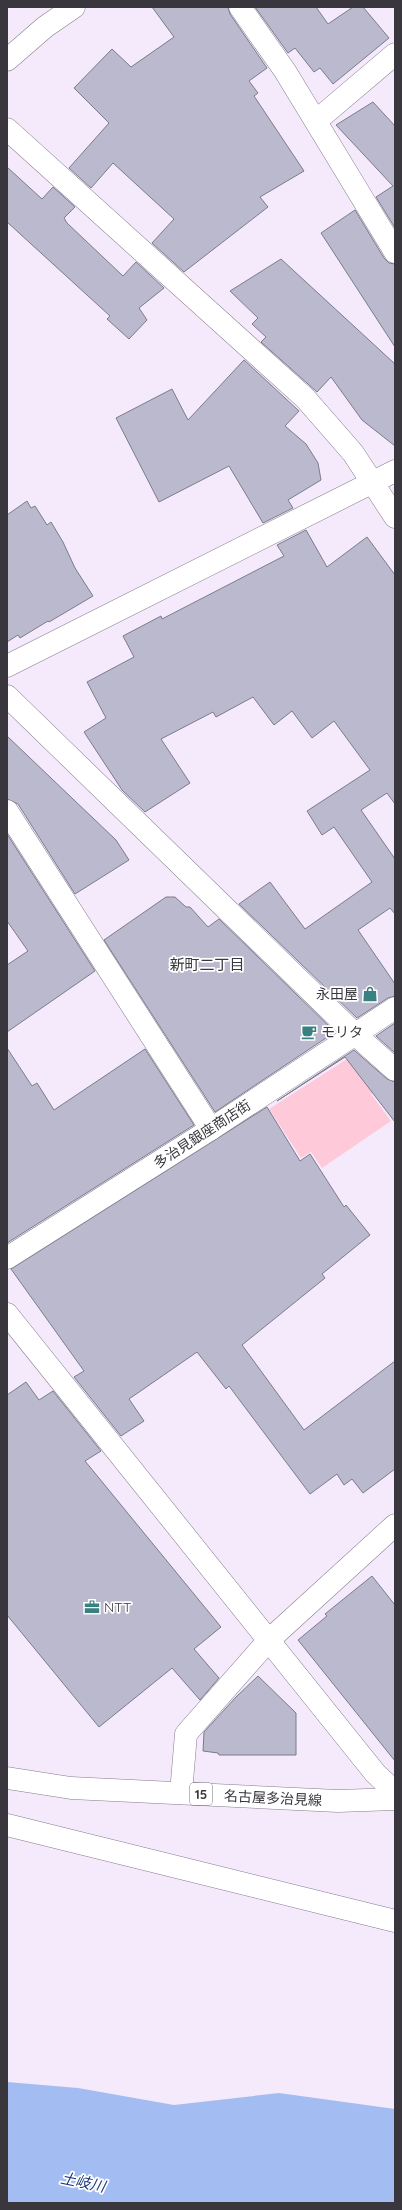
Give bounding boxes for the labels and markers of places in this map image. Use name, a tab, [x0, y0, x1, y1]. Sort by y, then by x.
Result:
place label: 永田屋	[316, 985, 358, 1003]
shop icon: 永田屋	[361, 985, 379, 1003]
cafe icon: モリタ	[300, 1023, 318, 1041]
place label: モリタ	[321, 1023, 363, 1041]
office icon: NTT	[83, 1598, 101, 1616]
place label: NTT	[104, 1598, 132, 1616]

